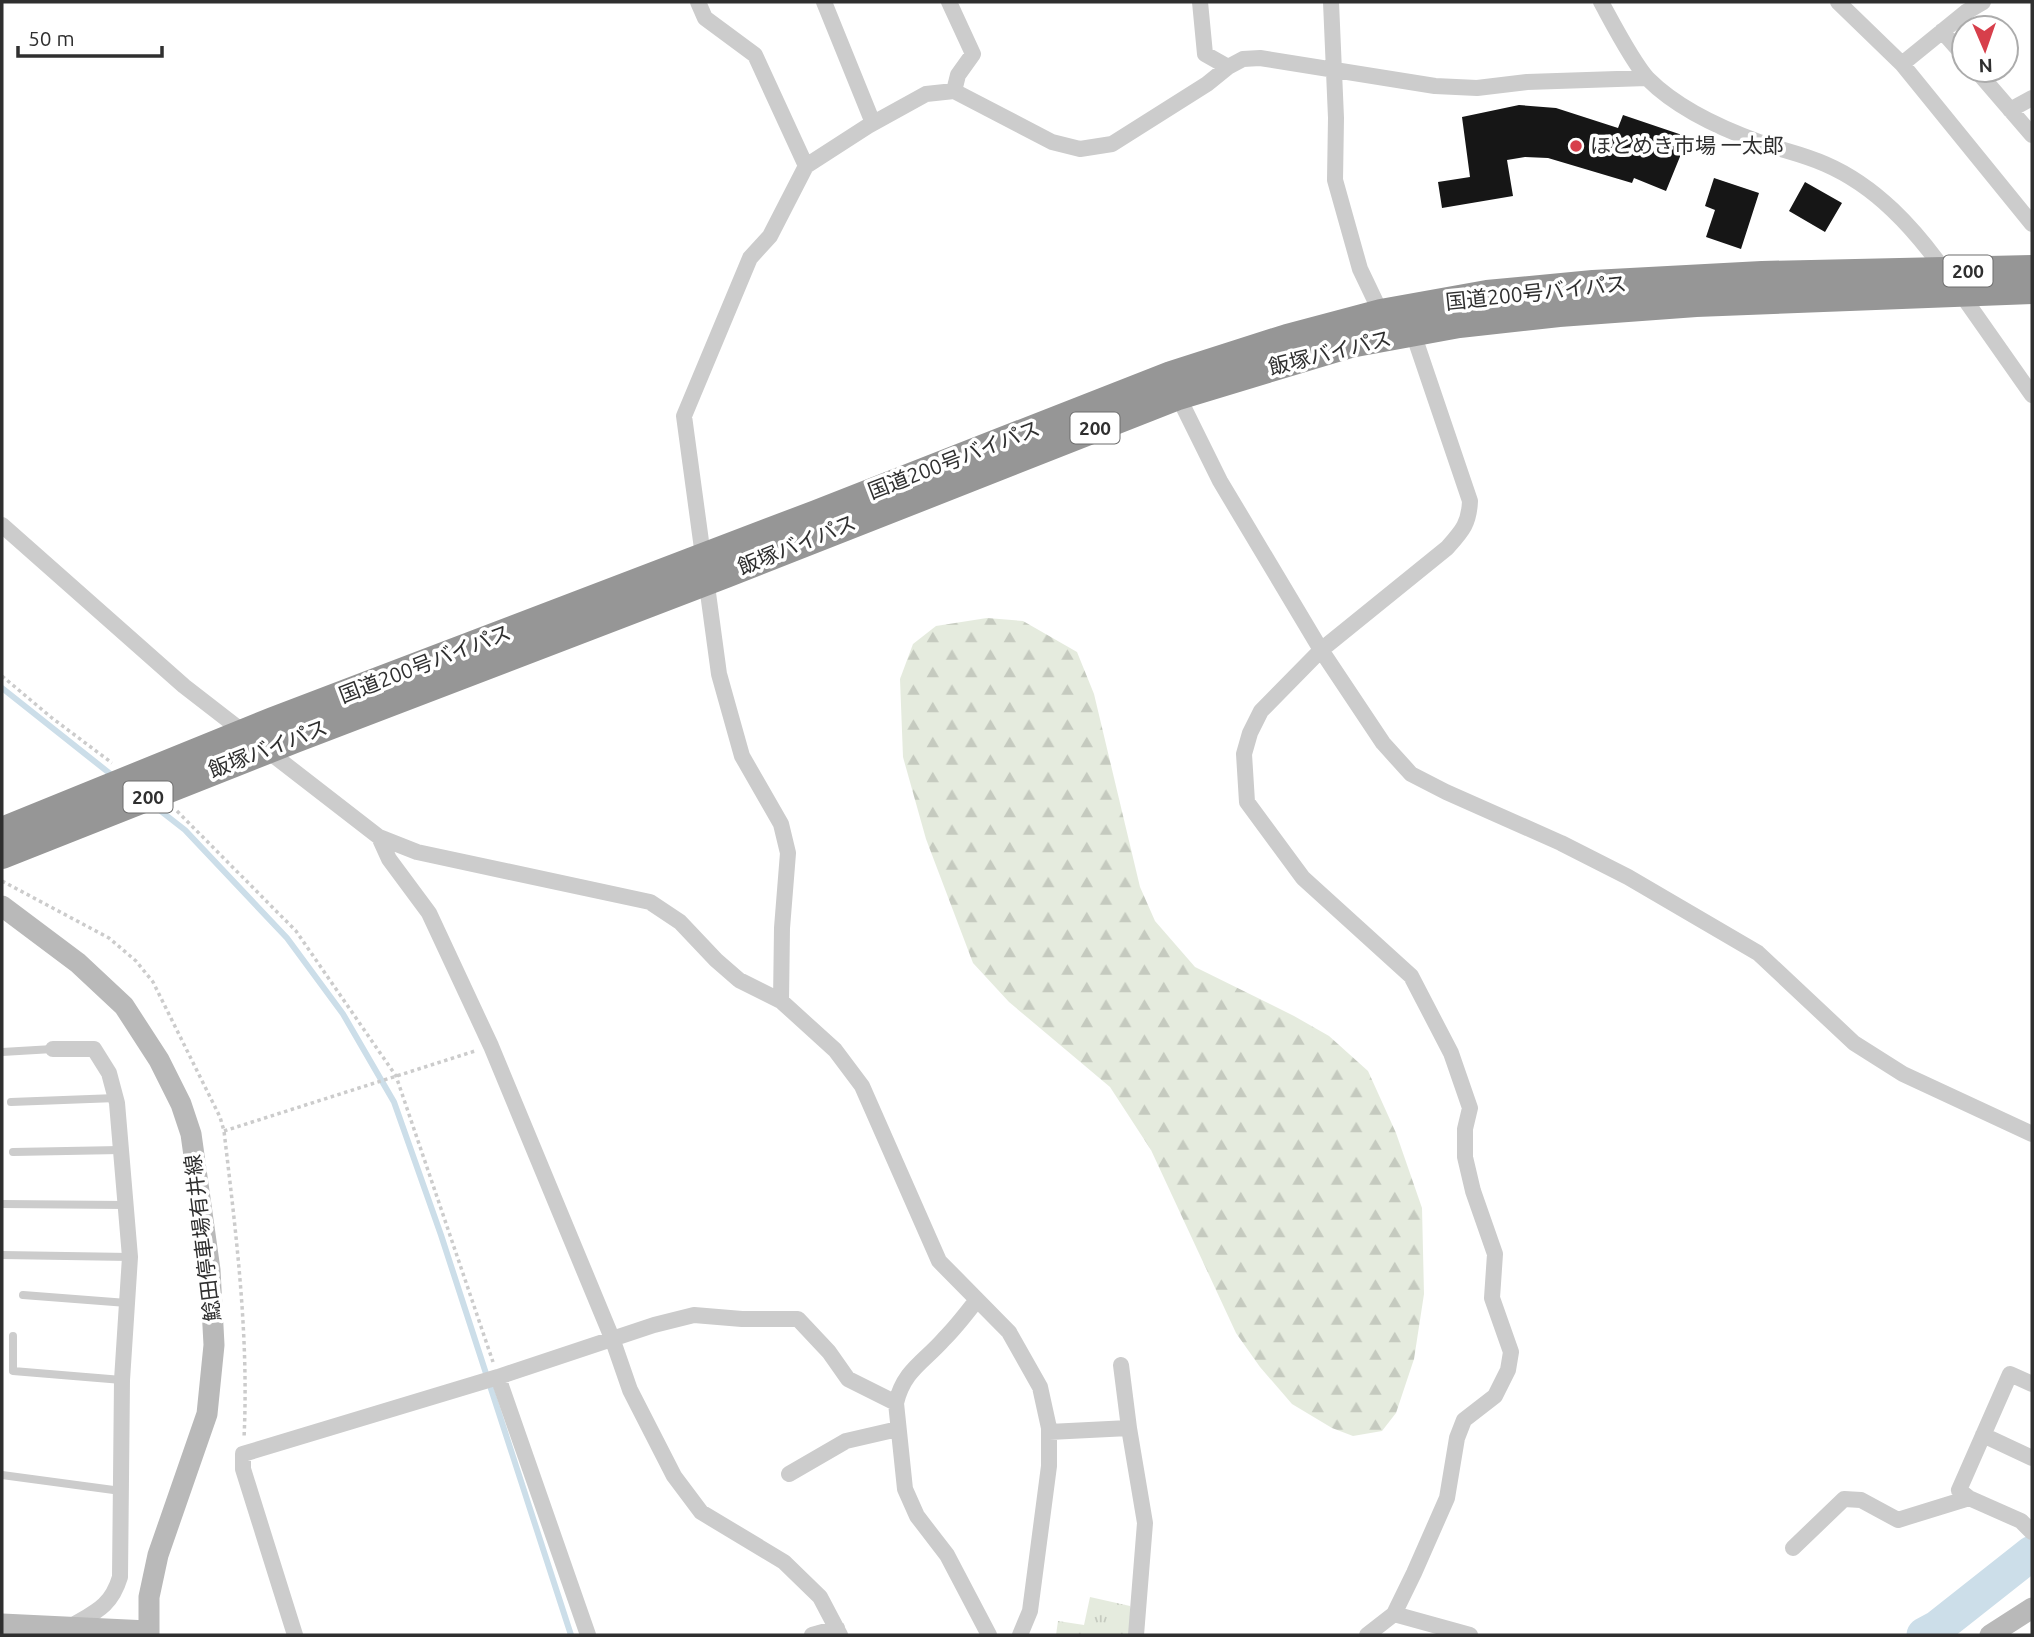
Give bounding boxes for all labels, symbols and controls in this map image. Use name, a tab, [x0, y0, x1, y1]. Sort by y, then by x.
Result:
scale bar	[18, 14, 161, 58]
north arrow	[1950, 14, 2020, 84]
text: 50 m	[28, 26, 75, 50]
text: N	[1978, 55, 1993, 77]
place label: ほとめき市場 一太郎	[1590, 133, 1784, 157]
marker: ほとめき市場 一太郎	[1568, 138, 1584, 154]
road number: 200	[1944, 256, 1993, 286]
street label: 国道200号バイパス	[1444, 271, 1628, 313]
street label: 飯塚バイパス	[1266, 325, 1394, 379]
road number: 200	[1070, 412, 1120, 444]
street label: 国道200号バイパス	[864, 415, 1043, 503]
street label: 飯塚バイパス	[734, 509, 859, 579]
street label: 国道200号バイパス	[335, 619, 514, 707]
street label: 飯塚バイパス	[205, 714, 331, 782]
road number: 200	[124, 782, 172, 812]
street label: 鯰田停車場有井線	[180, 1153, 224, 1323]

